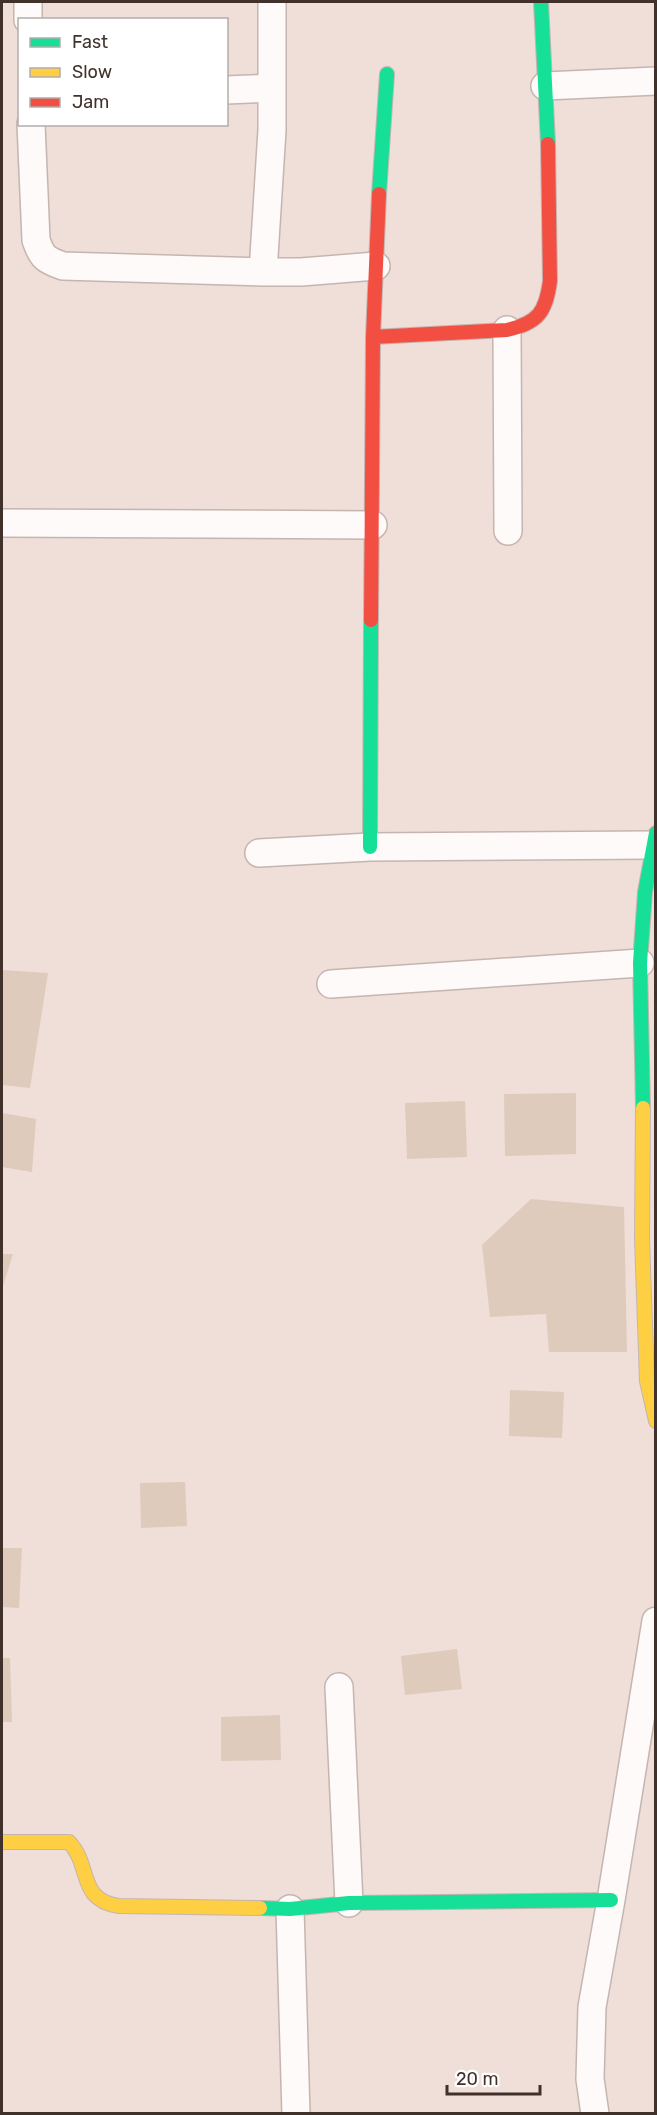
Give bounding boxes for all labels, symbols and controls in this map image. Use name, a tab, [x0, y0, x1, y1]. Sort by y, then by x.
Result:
legend	[18, 18, 228, 126]
text: Fast	[72, 31, 108, 53]
text: Slow	[72, 61, 112, 83]
text: Jam	[72, 91, 109, 113]
scale bar	[447, 2058, 540, 2096]
text: 20 m	[456, 2068, 498, 2090]

